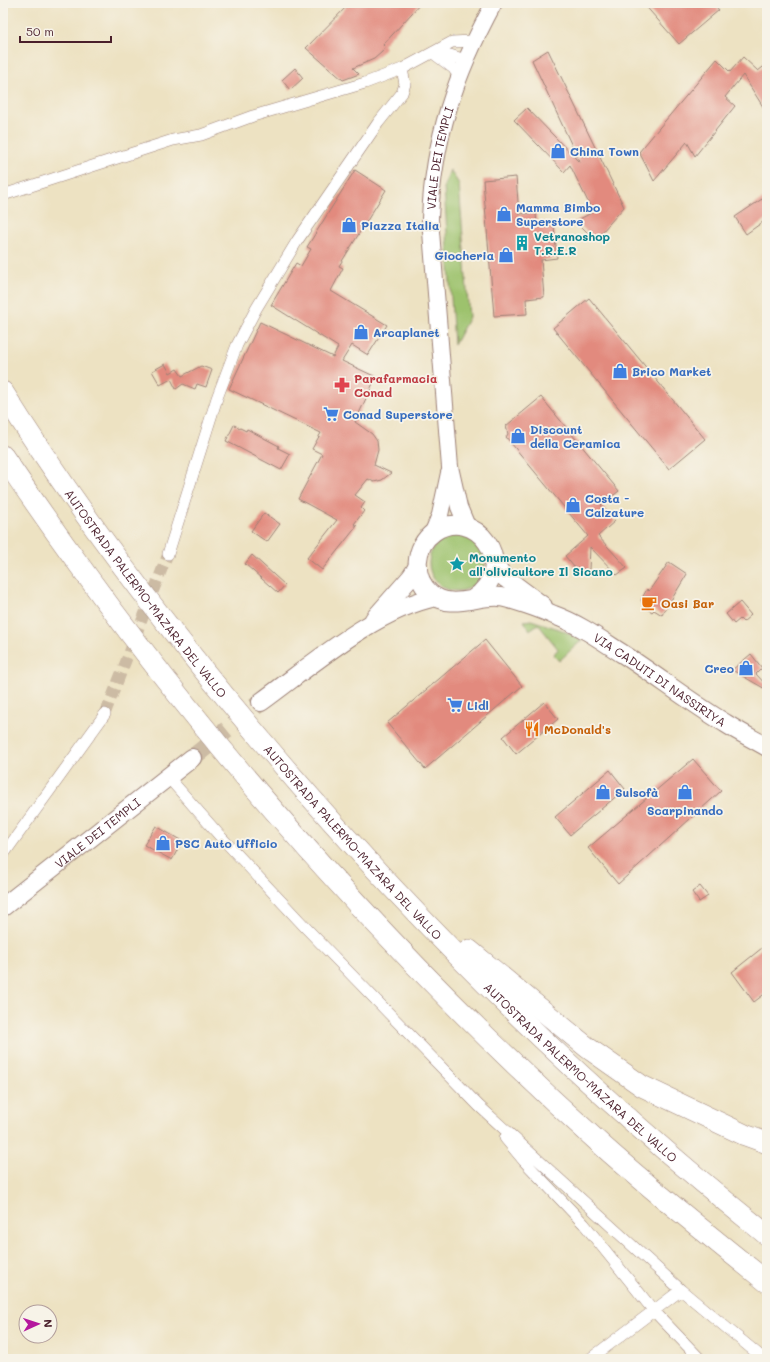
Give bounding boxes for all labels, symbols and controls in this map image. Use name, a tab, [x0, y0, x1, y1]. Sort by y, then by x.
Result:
scale bar	[20, 18, 111, 44]
text: 50 m	[26, 23, 54, 39]
street label: VIALE DEI TEMPLI	[422, 105, 457, 210]
shop icon: China Town	[549, 142, 567, 160]
place label: China Town	[570, 143, 639, 159]
place label: Mamma Bimbo Superstore	[516, 199, 600, 229]
shop icon: Mamma Bimbo Superstore	[495, 205, 513, 223]
shop icon: Piazza Italia	[340, 216, 358, 234]
place label: Piazza Italia	[361, 217, 439, 233]
place label: Vetranoshop T.R.E.R	[534, 228, 611, 258]
building icon: Vetranoshop T.R.E.R	[513, 234, 531, 252]
shop icon: Giocheria	[497, 246, 515, 264]
place label: Giocheria	[434, 247, 494, 263]
shop icon: Arcaplanet	[352, 323, 370, 341]
place label: Arcaplanet	[373, 324, 440, 340]
shop icon: Brico Market	[611, 362, 629, 380]
place label: Brico Market	[632, 363, 711, 379]
place label: Parafarmacia Conad	[354, 370, 437, 400]
pharmacy icon: Parafarmacia Conad	[333, 376, 351, 394]
supermarket icon: Conad Superstore	[322, 405, 340, 423]
place label: Conad Superstore	[343, 406, 453, 422]
place label: Discount della Ceramica	[530, 421, 621, 451]
shop icon: Discount della Ceramica	[509, 427, 527, 445]
street label: AUTOSTRADA PALERMO-MAZARA DEL VALLO	[61, 486, 231, 701]
place label: Costa - Calzature	[585, 490, 644, 520]
shop icon: Costa - Calzature	[564, 496, 582, 514]
place label: Monumento all'olivicultore Il Sicano	[469, 549, 613, 579]
place icon: Monumento all'olivicultore Il Sicano	[448, 555, 466, 573]
cafe icon: Oasi Bar	[640, 594, 658, 612]
place label: Oasi Bar	[661, 595, 714, 611]
street label: VIA CADUTI DI NASSIRIYA	[591, 629, 729, 730]
shop icon: Creo	[737, 659, 755, 677]
place label: Creo	[704, 660, 734, 676]
supermarket icon: Lidl	[446, 696, 464, 714]
place label: Lidl	[467, 697, 489, 713]
restaurant icon: McDonald's	[523, 720, 541, 738]
place label: McDonald's	[544, 721, 611, 737]
street label: AUTOSTRADA PALERMO-MAZARA DEL VALLO	[261, 741, 446, 943]
shop icon: Sulsofà	[594, 783, 612, 801]
shop icon: Scarpinando	[676, 783, 694, 801]
place label: Sulsofà	[615, 784, 658, 800]
street label: VIALE DEI TEMPLI	[51, 794, 143, 871]
place label: Scarpinando	[647, 802, 723, 818]
shop icon: PSC Auto Ufficio	[154, 834, 172, 852]
place label: PSC Auto Ufficio	[175, 835, 277, 851]
street label: AUTOSTRADA PALERMO-MAZARA DEL VALLO	[481, 979, 681, 1165]
north arrow	[18, 1304, 58, 1344]
text: N	[41, 1319, 56, 1328]

